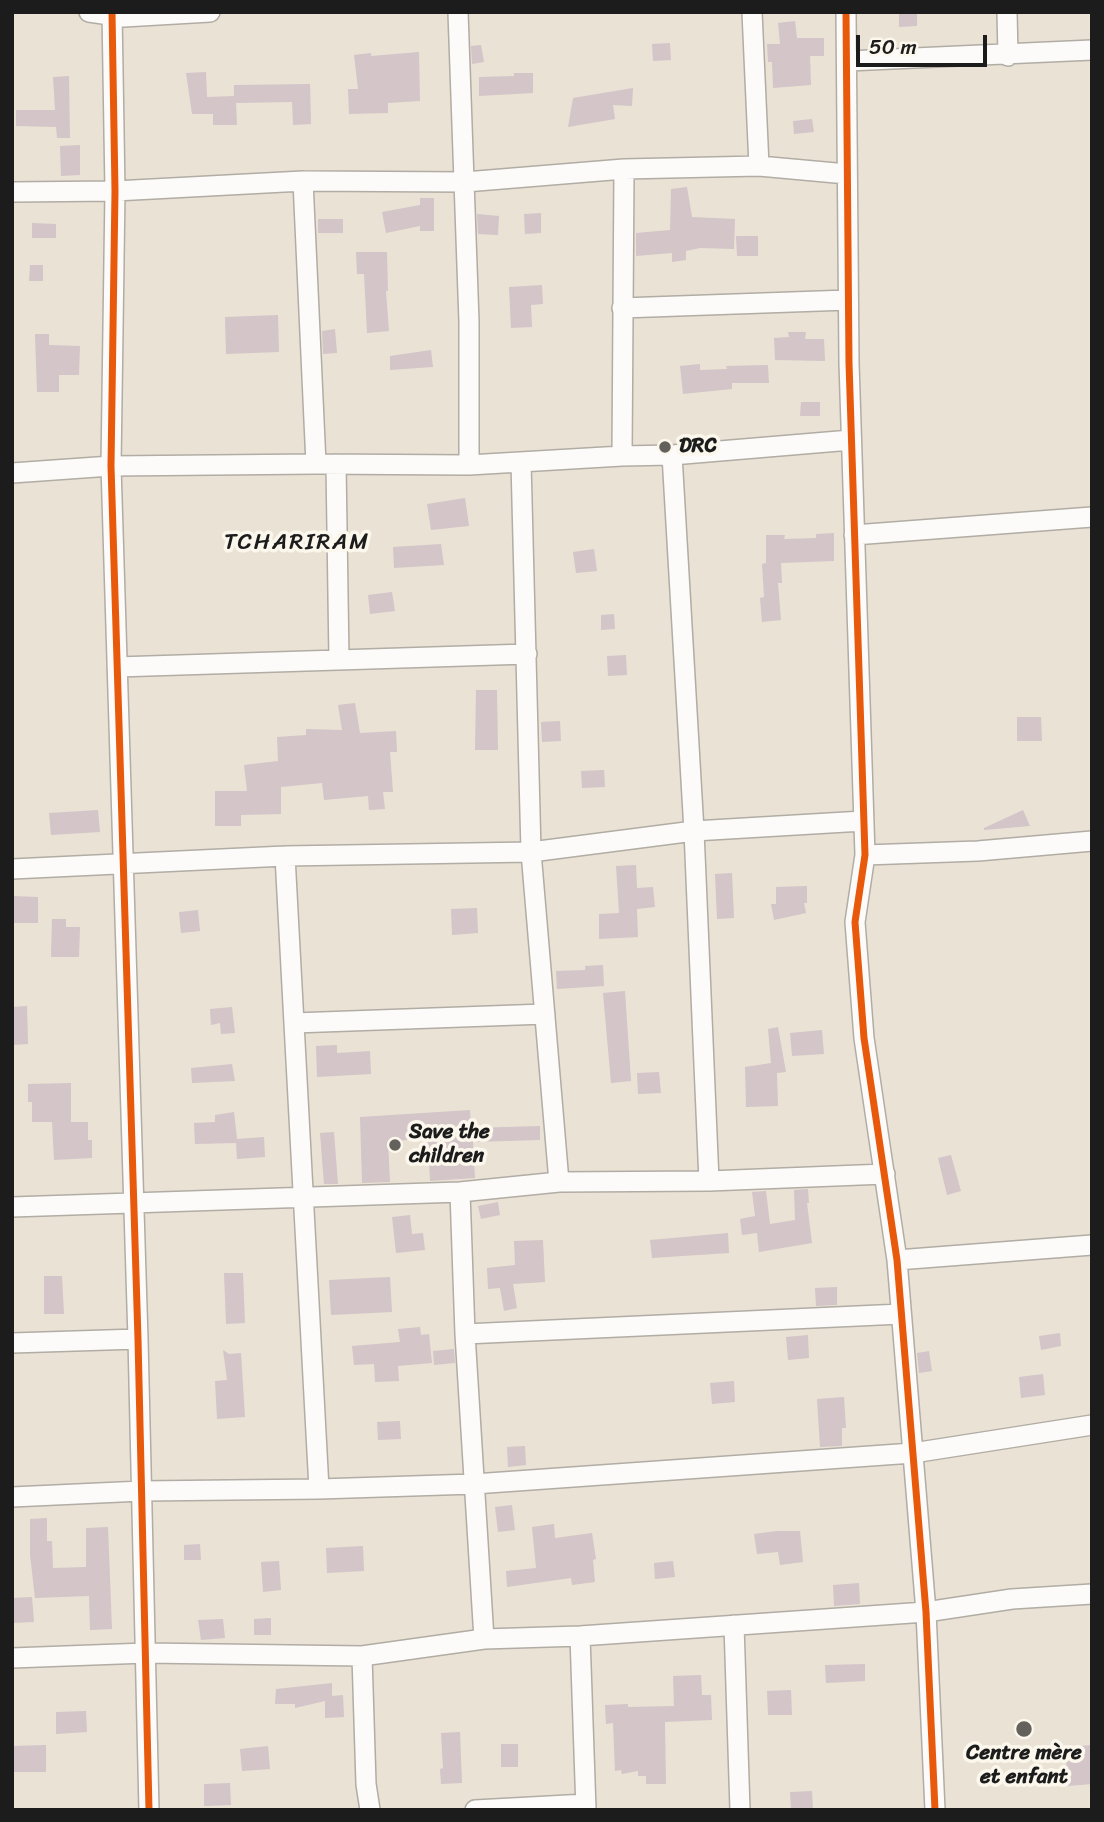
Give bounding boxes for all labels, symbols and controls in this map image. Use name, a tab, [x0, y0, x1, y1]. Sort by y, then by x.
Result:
scale bar	[859, 21, 990, 65]
text: 50 m	[869, 28, 917, 66]
place label: DRC	[679, 434, 717, 460]
marker: DRC	[657, 439, 673, 455]
district label: TCHARIRAM	[226, 529, 368, 557]
place label: Save the children	[409, 1120, 490, 1170]
marker: Save the children	[387, 1137, 403, 1153]
marker: Centre mère et enfant	[1014, 1719, 1034, 1739]
place label: Centre mère et enfant	[966, 1741, 1082, 1791]

